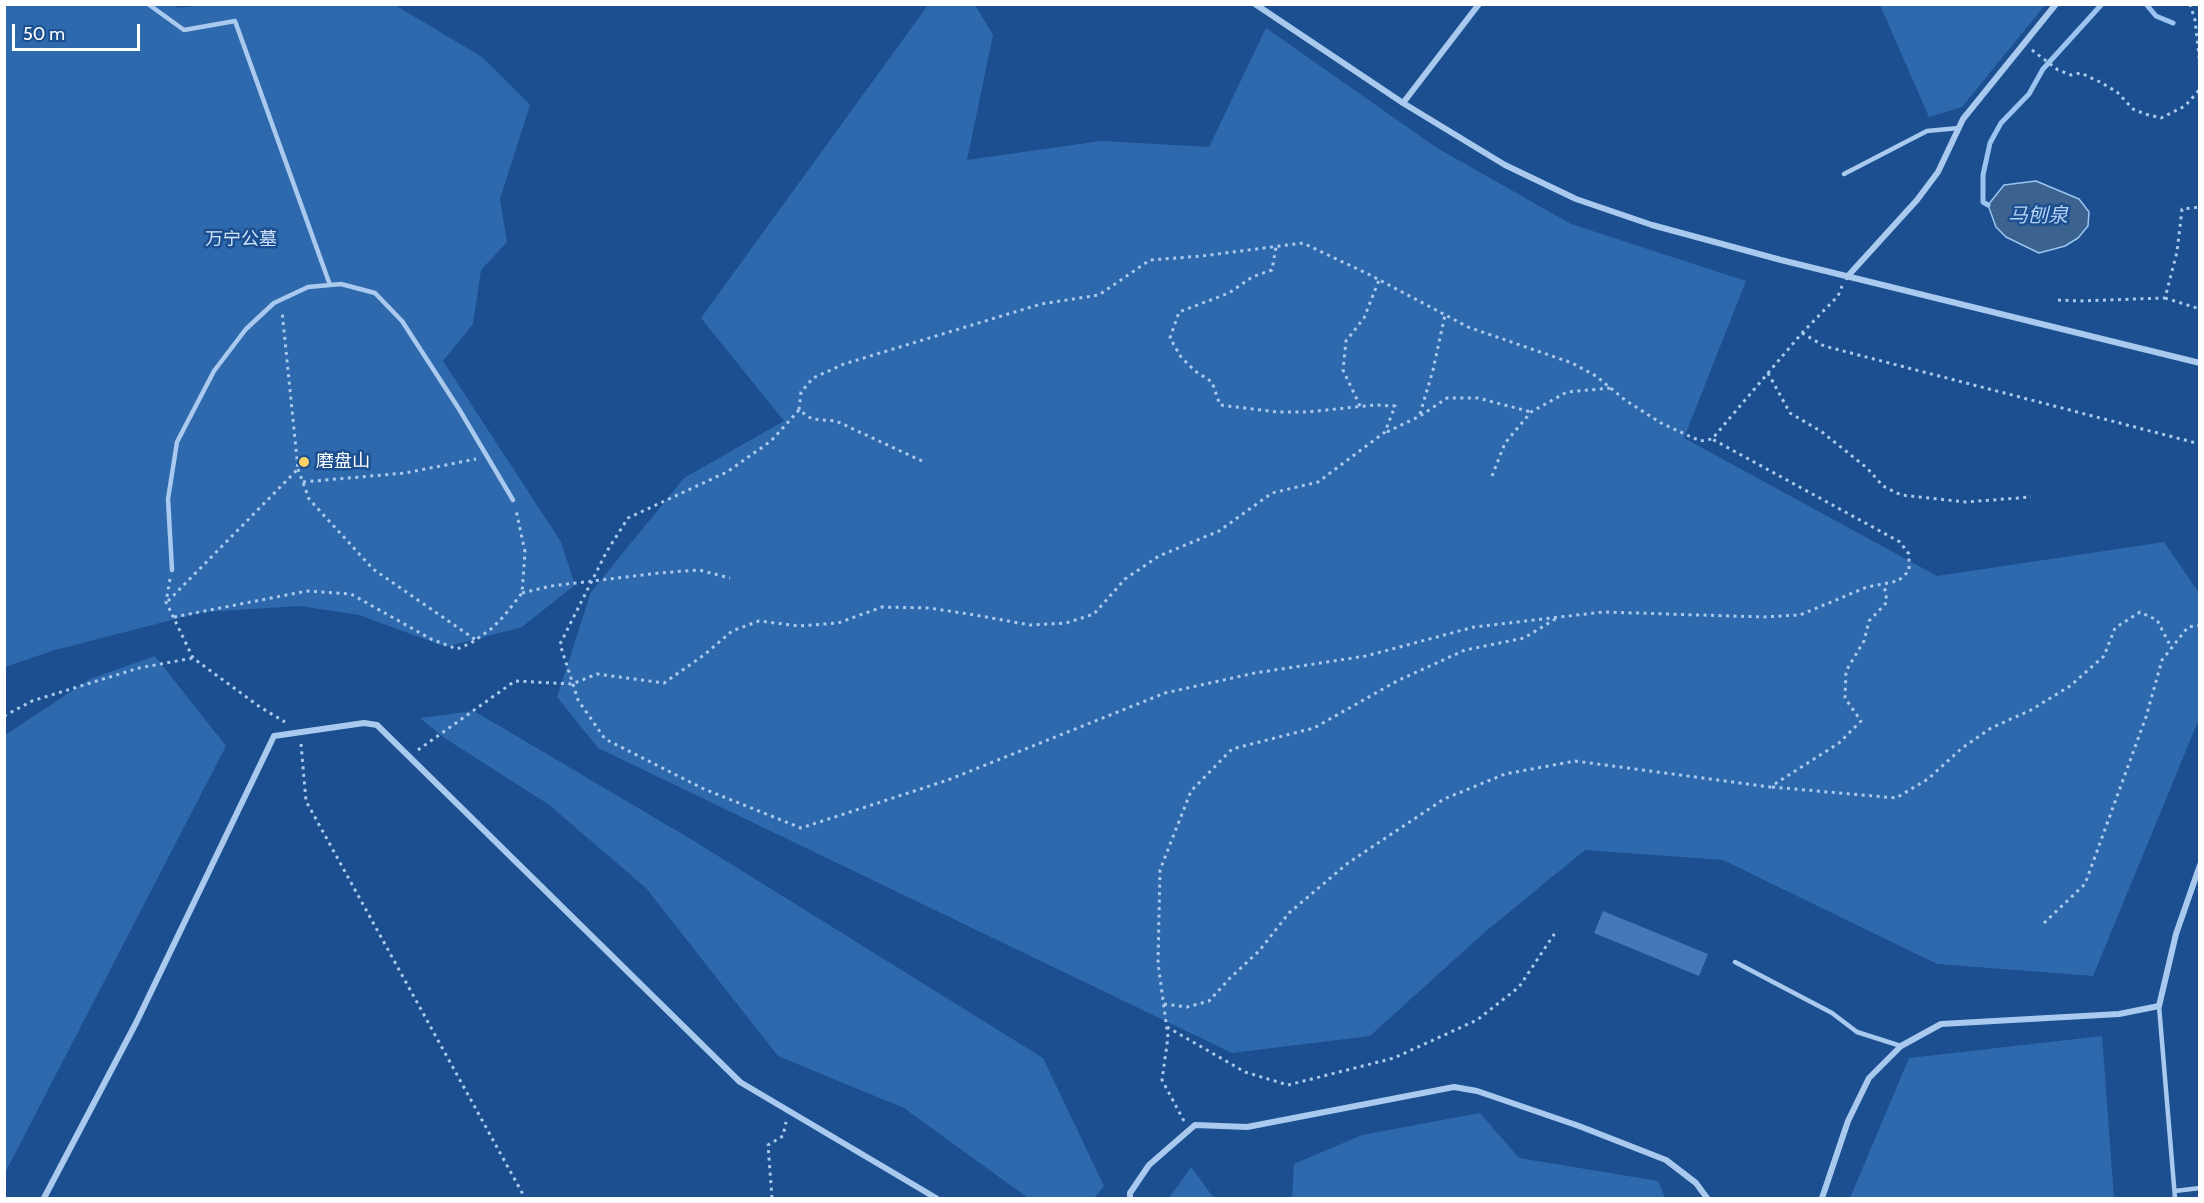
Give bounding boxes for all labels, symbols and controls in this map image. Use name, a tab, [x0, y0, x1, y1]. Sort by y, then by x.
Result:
scale bar	[15, 12, 142, 50]
text: 50 m	[23, 23, 65, 45]
water label: 马刨泉	[2008, 204, 2068, 228]
park label: 万宁公墓	[205, 229, 277, 251]
place label: 磨盘山	[316, 451, 370, 473]
marker: 磨盘山	[297, 455, 311, 469]

